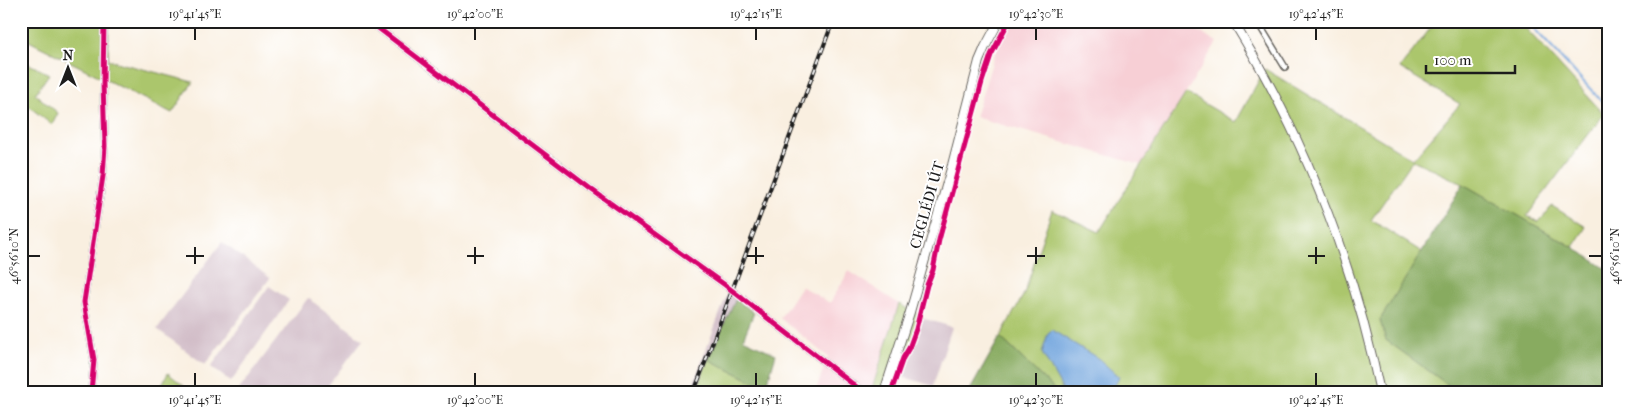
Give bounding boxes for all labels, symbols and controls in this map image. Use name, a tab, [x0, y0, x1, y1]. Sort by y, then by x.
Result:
text: 19°41'45"E	[169, 7, 221, 21]
text: 19°42'00"E	[447, 7, 503, 21]
text: 19°42'15"E	[730, 7, 782, 21]
text: 19°42'30"E	[1009, 7, 1063, 21]
text: 19°42'45"E	[1289, 7, 1343, 21]
north arrow	[42, 42, 92, 92]
scale bar	[1426, 42, 1515, 74]
text: N	[63, 47, 74, 64]
text: 100 m	[1434, 51, 1472, 69]
street label: CEGLÉDI ÚT	[906, 158, 948, 251]
text: 46°56'10"N	[7, 228, 21, 284]
text: 46°56'10"N	[1608, 228, 1622, 284]
text: 19°41'45"E	[169, 393, 221, 407]
text: 19°42'00"E	[447, 393, 503, 407]
text: 19°42'15"E	[730, 393, 782, 407]
text: 19°42'30"E	[1009, 393, 1063, 407]
text: 19°42'45"E	[1289, 393, 1343, 407]

